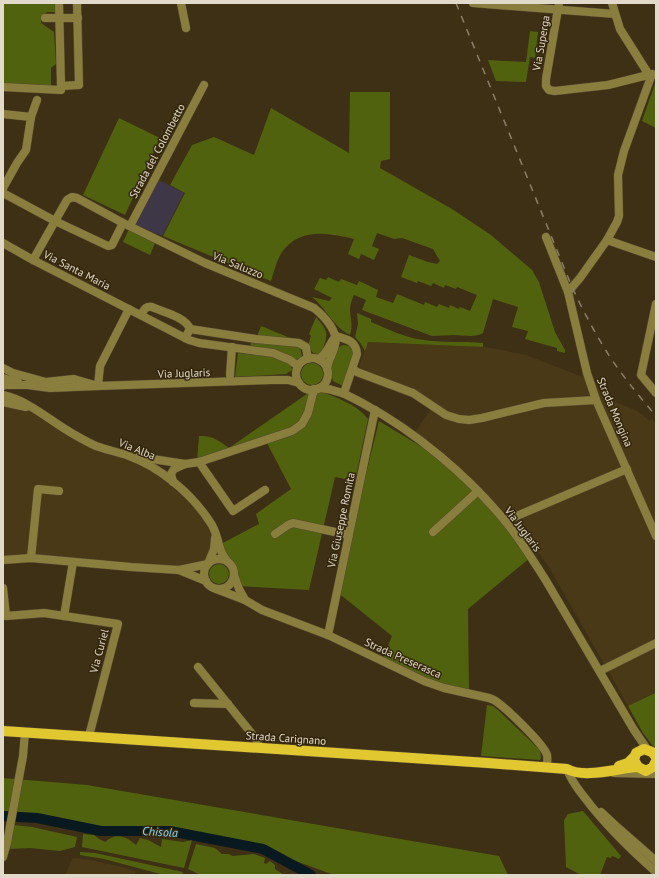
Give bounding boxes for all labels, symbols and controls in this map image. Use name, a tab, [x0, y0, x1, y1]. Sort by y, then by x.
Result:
street label: Via Superga	[529, 14, 553, 73]
street label: Strada del Colombetto	[126, 101, 188, 201]
street label: Via Santa Maria	[40, 247, 113, 293]
street label: Via Saluzzo	[210, 248, 266, 282]
street label: Via Juglaris	[156, 365, 211, 381]
street label: Strada Mongina	[594, 375, 636, 449]
street label: Via Alba	[116, 435, 157, 463]
street label: Via Giuseppe Romita	[324, 471, 358, 570]
street label: Via Juglaris	[501, 503, 545, 555]
street label: Via Curiel	[86, 627, 112, 676]
street label: Strada Preserasca	[362, 635, 444, 681]
street label: Strada Carignano	[245, 728, 327, 748]
water label: Chisola	[142, 823, 178, 840]

